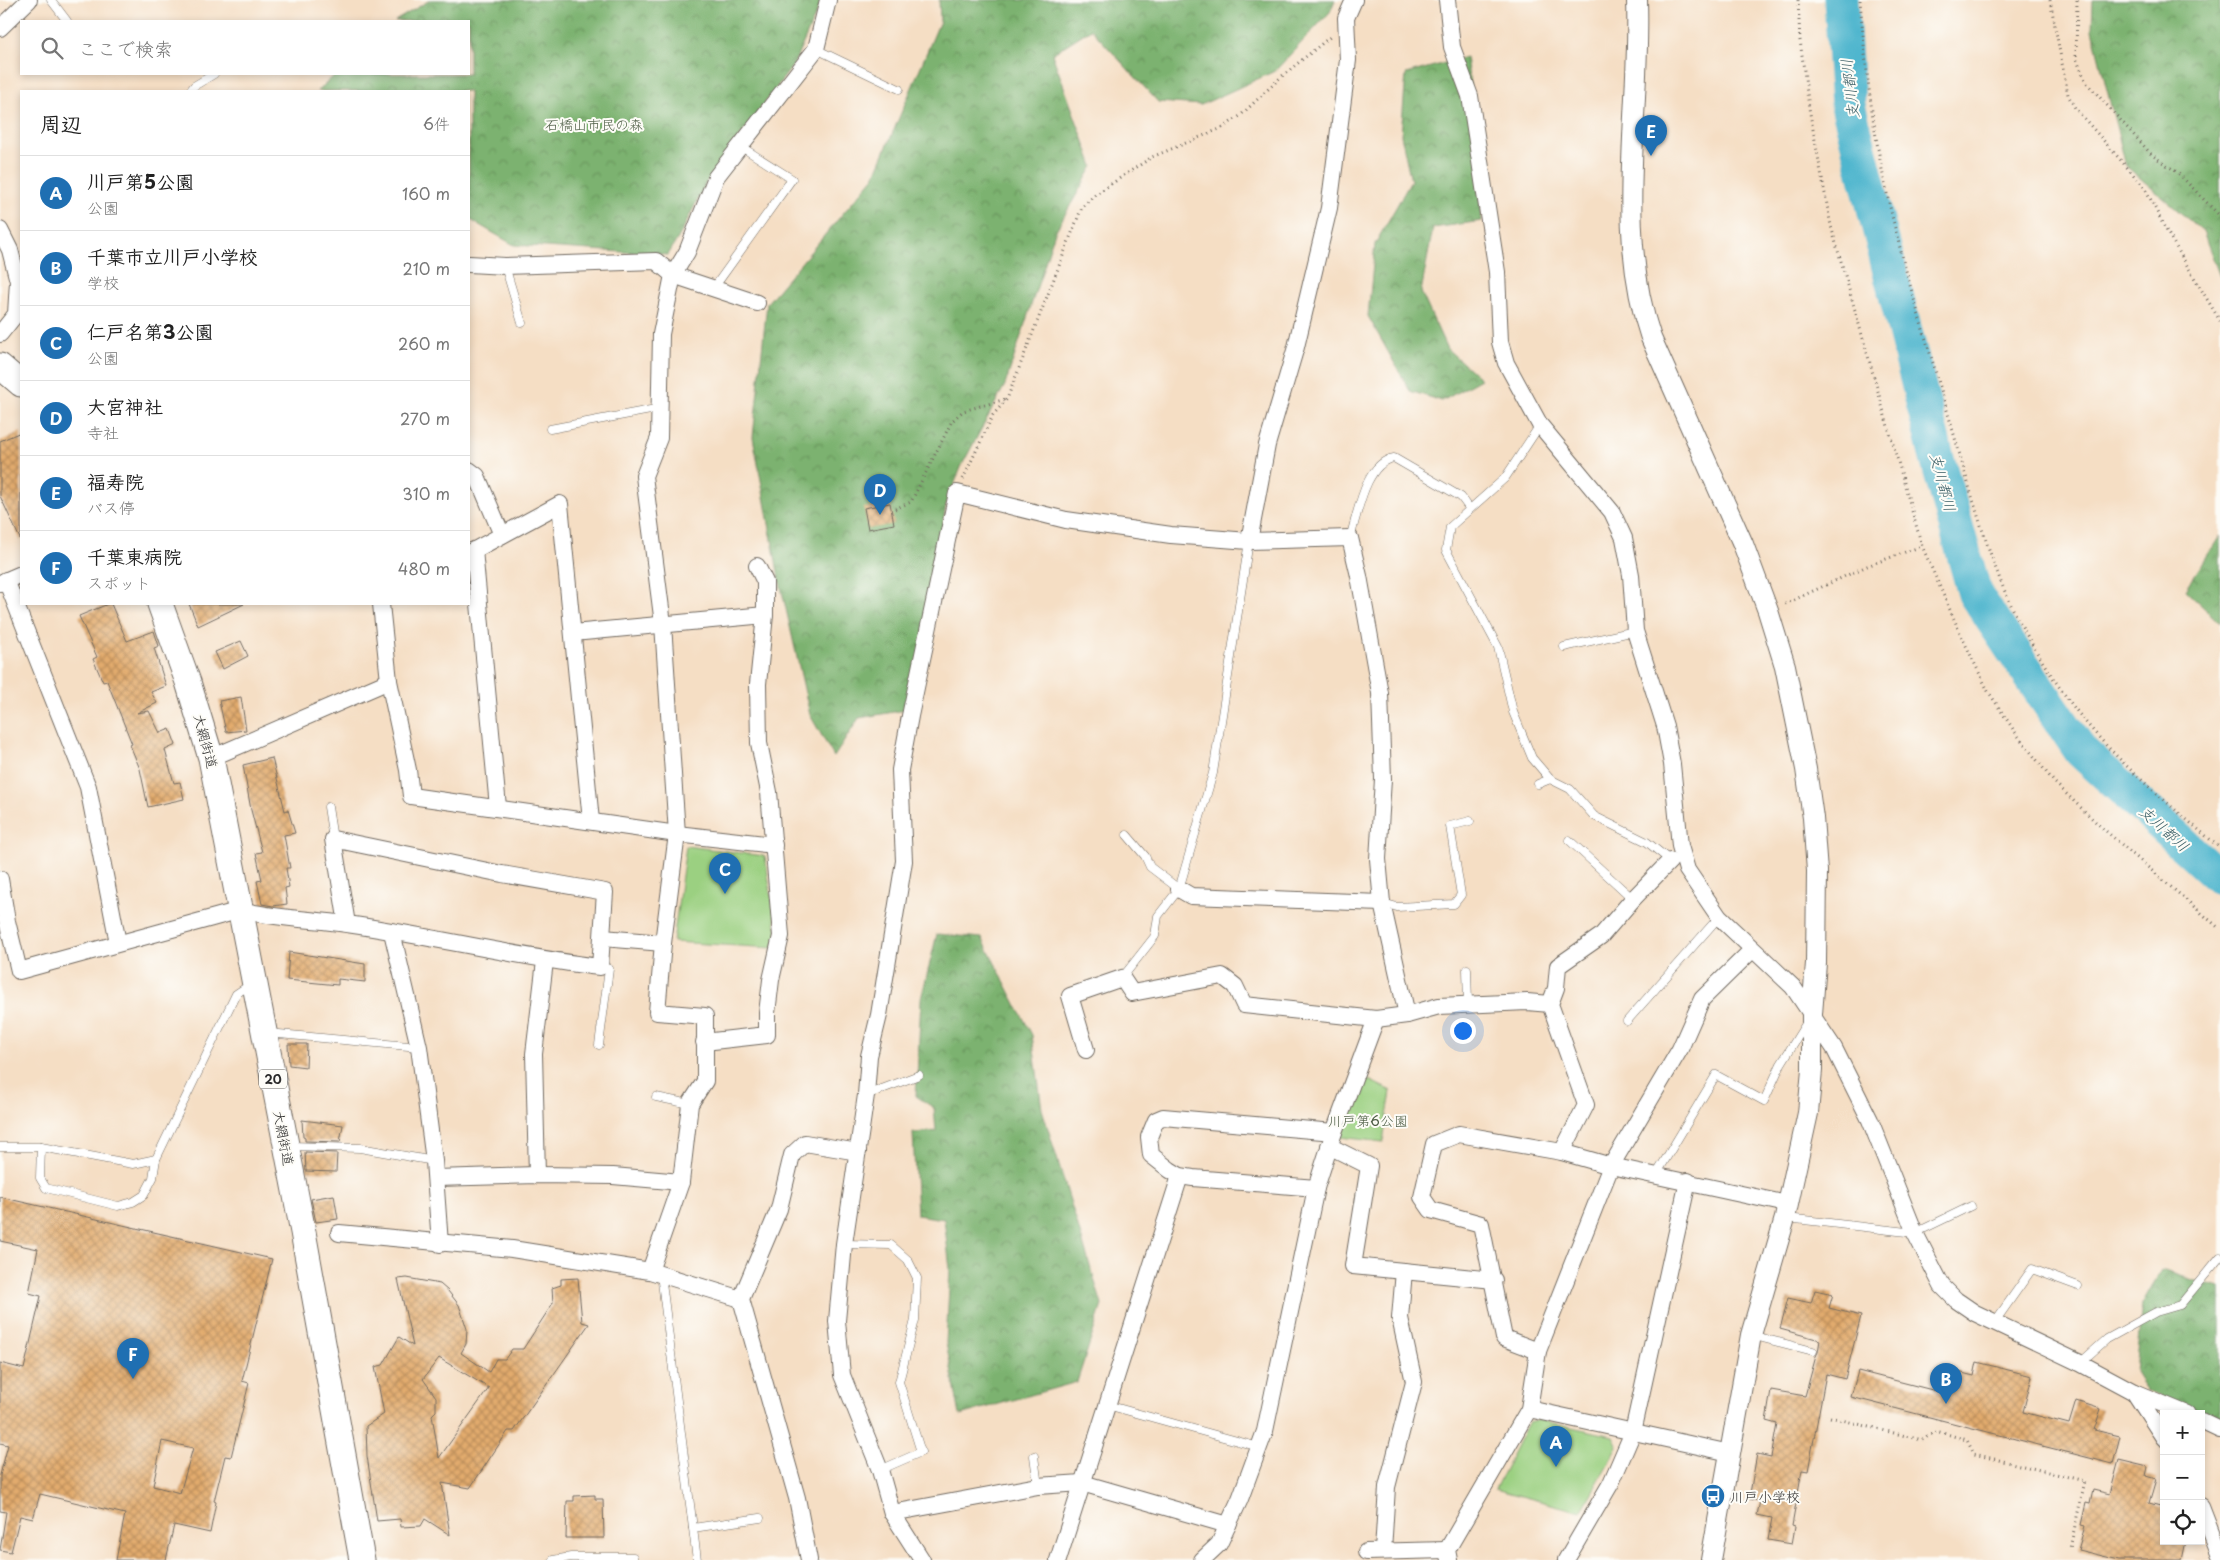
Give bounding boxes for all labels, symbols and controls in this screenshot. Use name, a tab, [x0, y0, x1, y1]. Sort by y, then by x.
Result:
search box	[20, 20, 470, 75]
icon: search	[38, 34, 66, 62]
text: ここで検索	[78, 34, 173, 62]
water label: 支川都川	[1834, 58, 1864, 120]
text: 周辺	[40, 107, 82, 139]
text: 6件	[423, 111, 450, 135]
park label: 石橋山市民の森	[545, 114, 643, 135]
pin: E	[1635, 115, 1667, 156]
text: 川戸第5公園	[87, 167, 194, 195]
text: A	[50, 181, 62, 205]
text: 160 m	[402, 181, 450, 205]
text: 公園	[87, 195, 119, 219]
text: 千葉市立川戸小学校	[87, 242, 258, 270]
text: B	[51, 256, 61, 280]
text: 210 m	[402, 256, 450, 280]
text: 学校	[87, 270, 119, 294]
text: 仁戸名第3公園	[87, 317, 213, 345]
text: C	[50, 331, 62, 355]
text: 260 m	[398, 331, 450, 355]
text: 公園	[87, 345, 119, 369]
text: 大宮神社	[87, 392, 163, 420]
text: D	[50, 406, 62, 430]
text: 270 m	[400, 406, 450, 430]
text: 寺社	[87, 420, 119, 444]
water label: 支川都川	[1925, 450, 1963, 514]
text: 福寿院	[87, 467, 144, 495]
pin: D	[864, 474, 896, 515]
text: E	[51, 481, 61, 505]
text: 310 m	[402, 481, 450, 505]
text: バス停	[87, 495, 135, 519]
text: 千葉東病院	[87, 542, 182, 570]
text: F	[51, 556, 61, 580]
text: 480 m	[398, 556, 450, 580]
text: スポット	[87, 570, 151, 594]
street label: 大網街道	[189, 711, 223, 771]
water label: 支川都川	[2135, 799, 2195, 857]
pin: C	[709, 853, 741, 894]
your location	[1450, 1018, 1476, 1044]
road number: 20	[259, 1070, 287, 1088]
street label: 大網街道	[268, 1109, 300, 1167]
park label: 川戸第6公園	[1328, 1110, 1408, 1131]
pin: F	[117, 1338, 149, 1379]
pin: B	[1930, 1363, 1962, 1404]
map controls	[2160, 1410, 2205, 1545]
button: +	[2160, 1410, 2205, 1455]
pin: A	[1540, 1426, 1572, 1467]
button: −	[2160, 1455, 2205, 1500]
bus stop icon: 川戸小学校	[1700, 1483, 1726, 1509]
place label: 川戸小学校	[1730, 1486, 1800, 1507]
button: locate	[2160, 1500, 2205, 1545]

